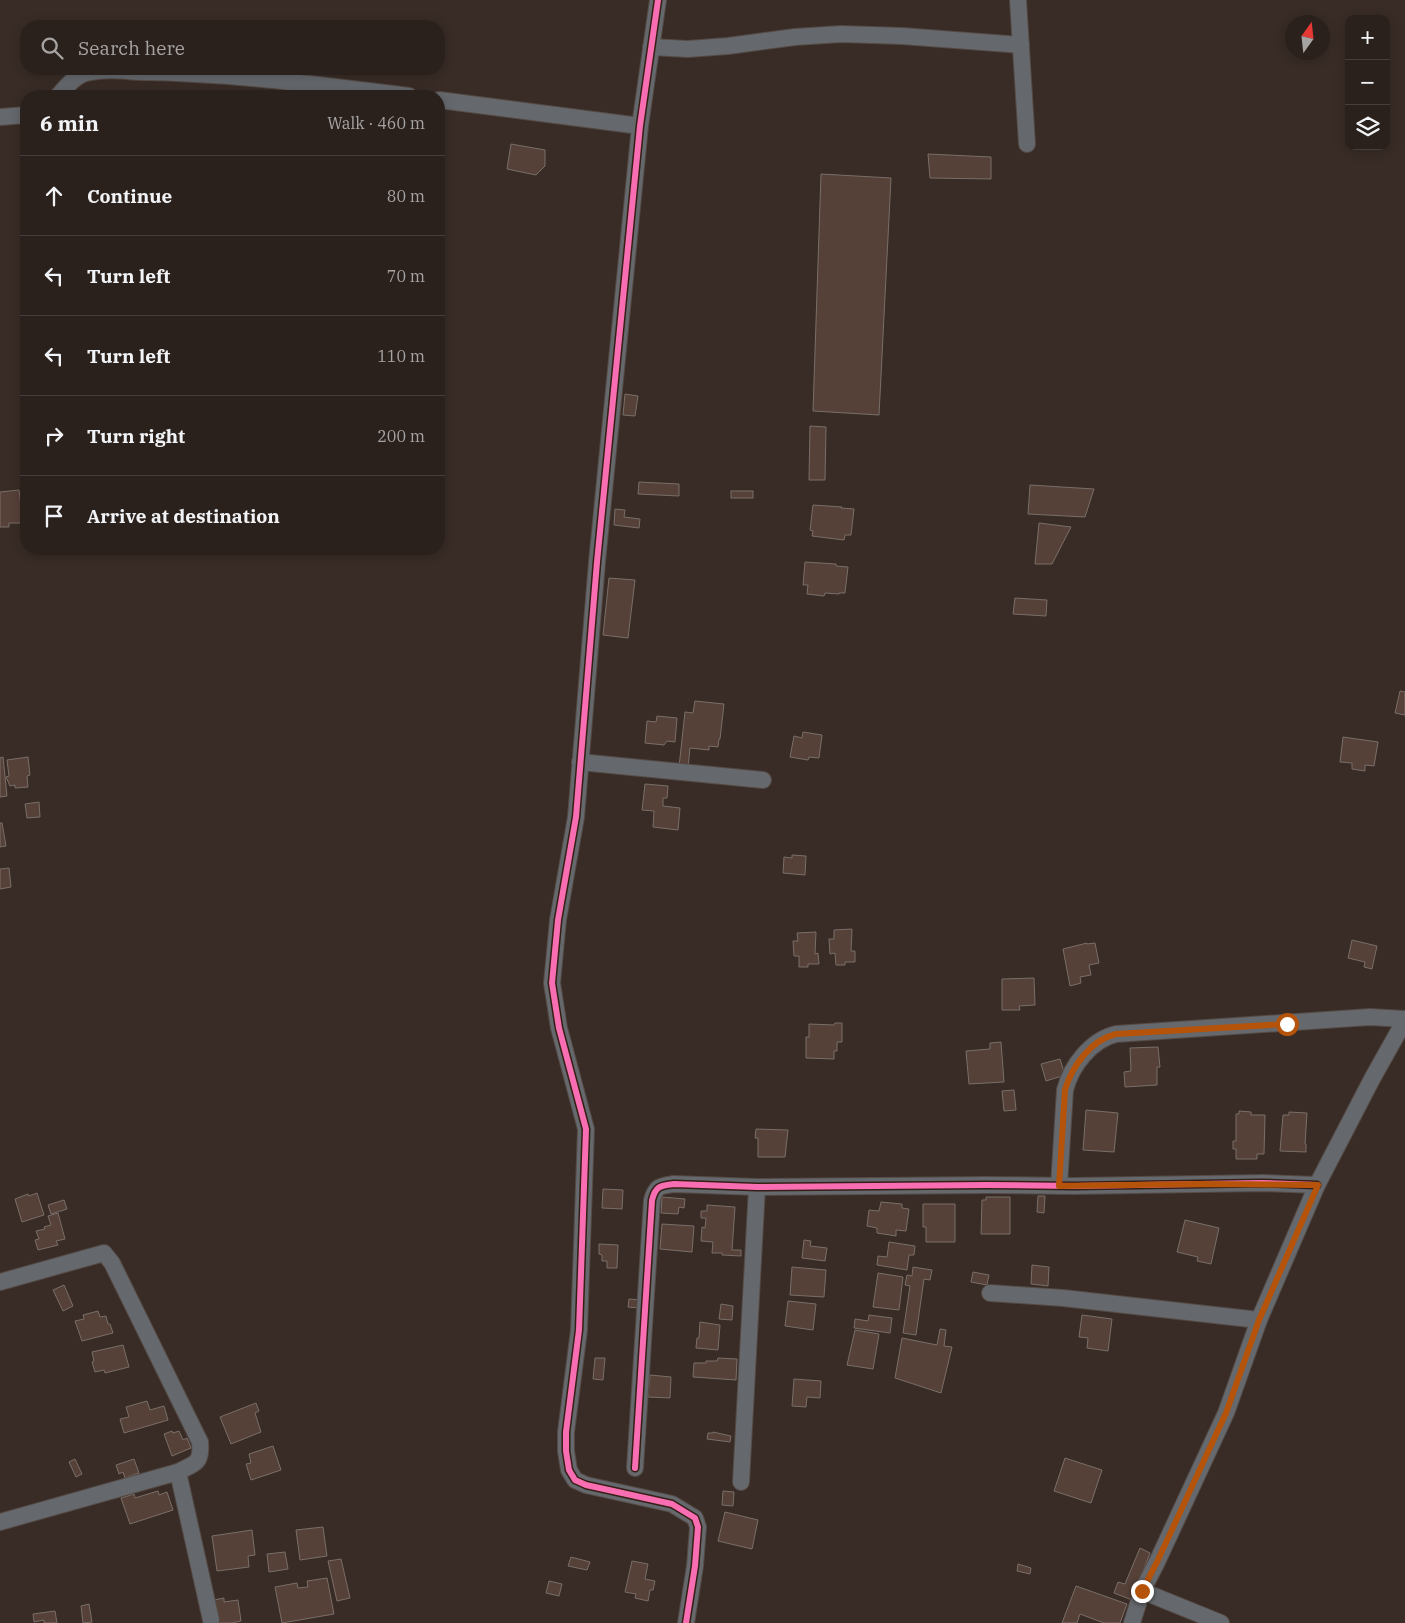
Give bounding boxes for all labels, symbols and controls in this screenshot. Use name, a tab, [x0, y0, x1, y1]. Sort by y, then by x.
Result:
north arrow	[1285, 15, 1330, 60]
map controls	[1345, 15, 1390, 150]
button: +	[1345, 15, 1390, 60]
search box	[20, 20, 445, 75]
icon: search	[38, 34, 66, 62]
text: Search here	[78, 36, 185, 60]
button: −	[1345, 60, 1390, 105]
button: layers	[1345, 105, 1390, 150]
text: 6 min	[40, 109, 99, 137]
text: Walk · 460 m	[327, 113, 425, 133]
icon: ahead	[40, 182, 68, 210]
text: Continue	[87, 184, 172, 208]
text: 80 m	[387, 186, 425, 206]
icon: left	[40, 262, 68, 290]
text: Turn left	[87, 264, 170, 288]
text: 70 m	[387, 266, 425, 286]
icon: left	[40, 342, 68, 370]
text: Turn left	[87, 344, 170, 368]
text: 110 m	[377, 346, 425, 366]
icon: right	[40, 422, 68, 450]
text: Turn right	[87, 424, 185, 448]
text: 200 m	[377, 426, 425, 446]
icon: arrive	[40, 502, 68, 530]
text: Arrive at destination	[87, 504, 280, 528]
route start	[1276, 1013, 1299, 1036]
route end	[1131, 1580, 1154, 1603]

